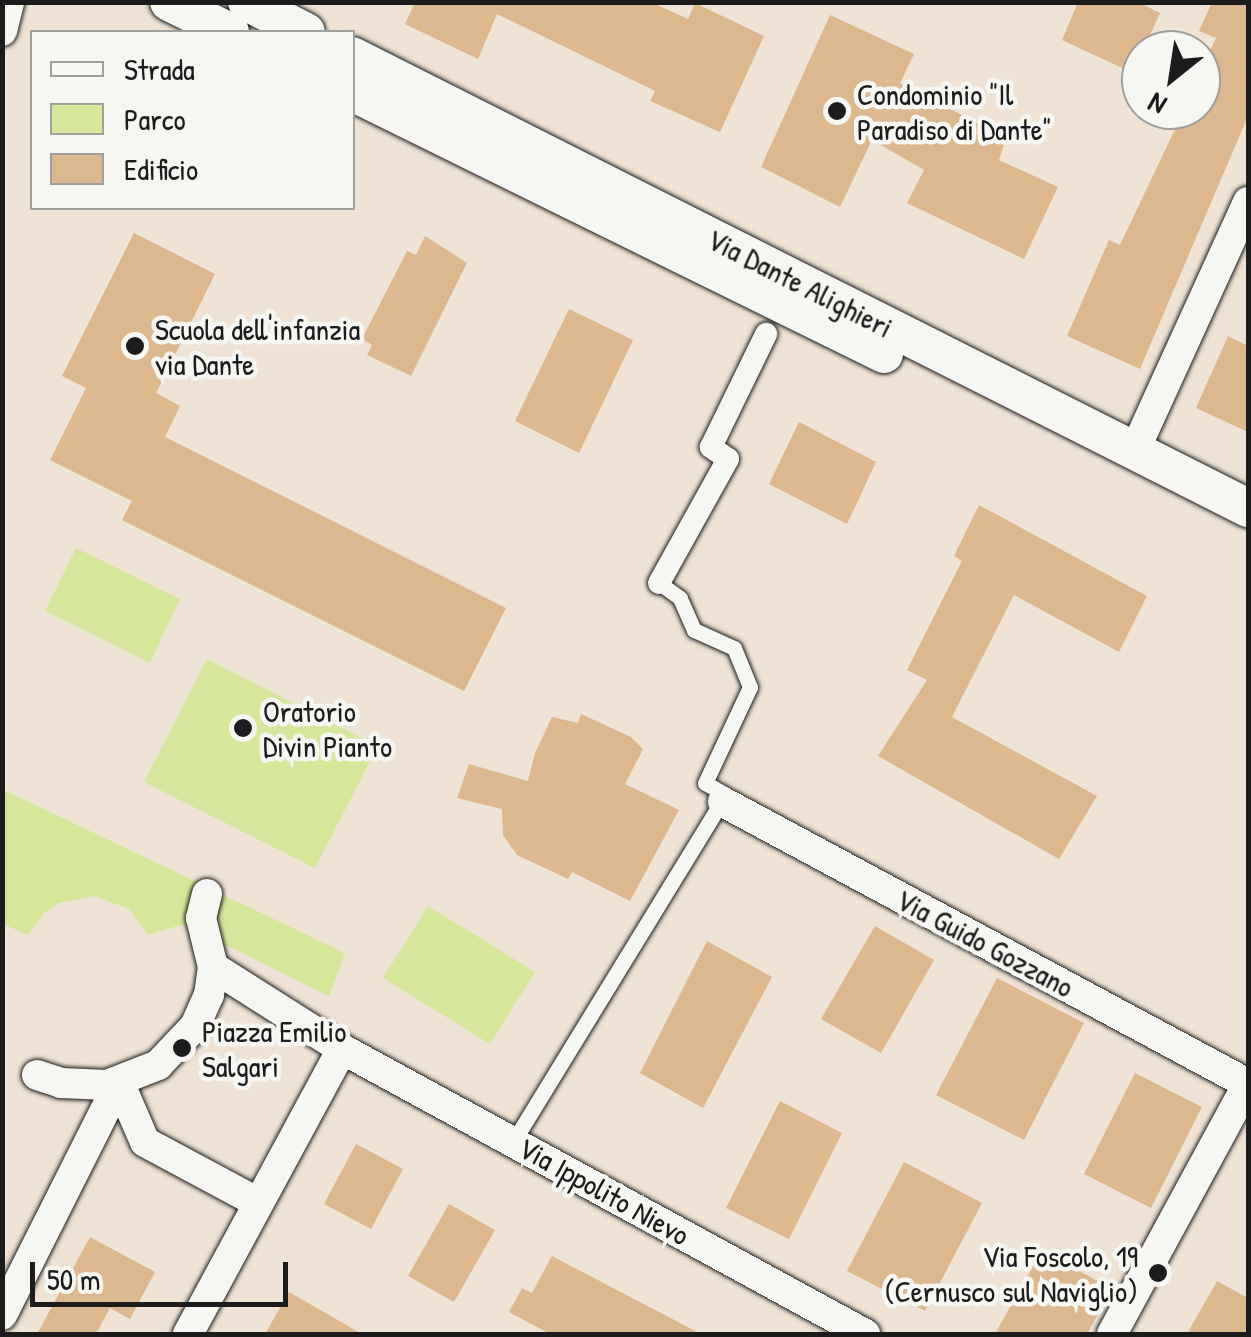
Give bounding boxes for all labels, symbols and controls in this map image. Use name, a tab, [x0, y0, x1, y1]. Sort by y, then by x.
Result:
legend	[30, 30, 355, 210]
north arrow	[1121, 30, 1221, 130]
text: Strada	[124, 49, 195, 89]
place label: Condominio "Il Paradiso di Dante"	[857, 76, 1052, 146]
text: N	[1141, 84, 1173, 124]
text: Parco	[124, 99, 185, 139]
marker: Condominio "Il Paradiso di Dante"	[826, 100, 848, 122]
text: Edificio	[124, 149, 198, 189]
street label: Via Dante Alighieri	[701, 221, 899, 345]
place label: Scuola dell'infanzia via Dante	[155, 311, 360, 382]
marker: Scuola dell'infanzia via Dante	[124, 335, 146, 357]
place label: Oratorio Divin Pianto	[263, 693, 392, 764]
marker: Oratorio Divin Pianto	[232, 717, 254, 739]
street label: Via Guido Gozzano	[890, 881, 1080, 1005]
place label: Piazza Emilio Salgari	[202, 1013, 346, 1084]
marker: Piazza Emilio Salgari	[171, 1037, 193, 1059]
street label: Via Ippolito Nievo	[512, 1129, 696, 1253]
place label: Via Foscolo, 19 (Cernusco sul Naviglio)	[884, 1238, 1138, 1308]
scale bar	[35, 1242, 292, 1304]
text: 50 m	[47, 1259, 100, 1299]
marker: Via Foscolo, 19 (Cernusco sul Naviglio)	[1147, 1262, 1169, 1284]

